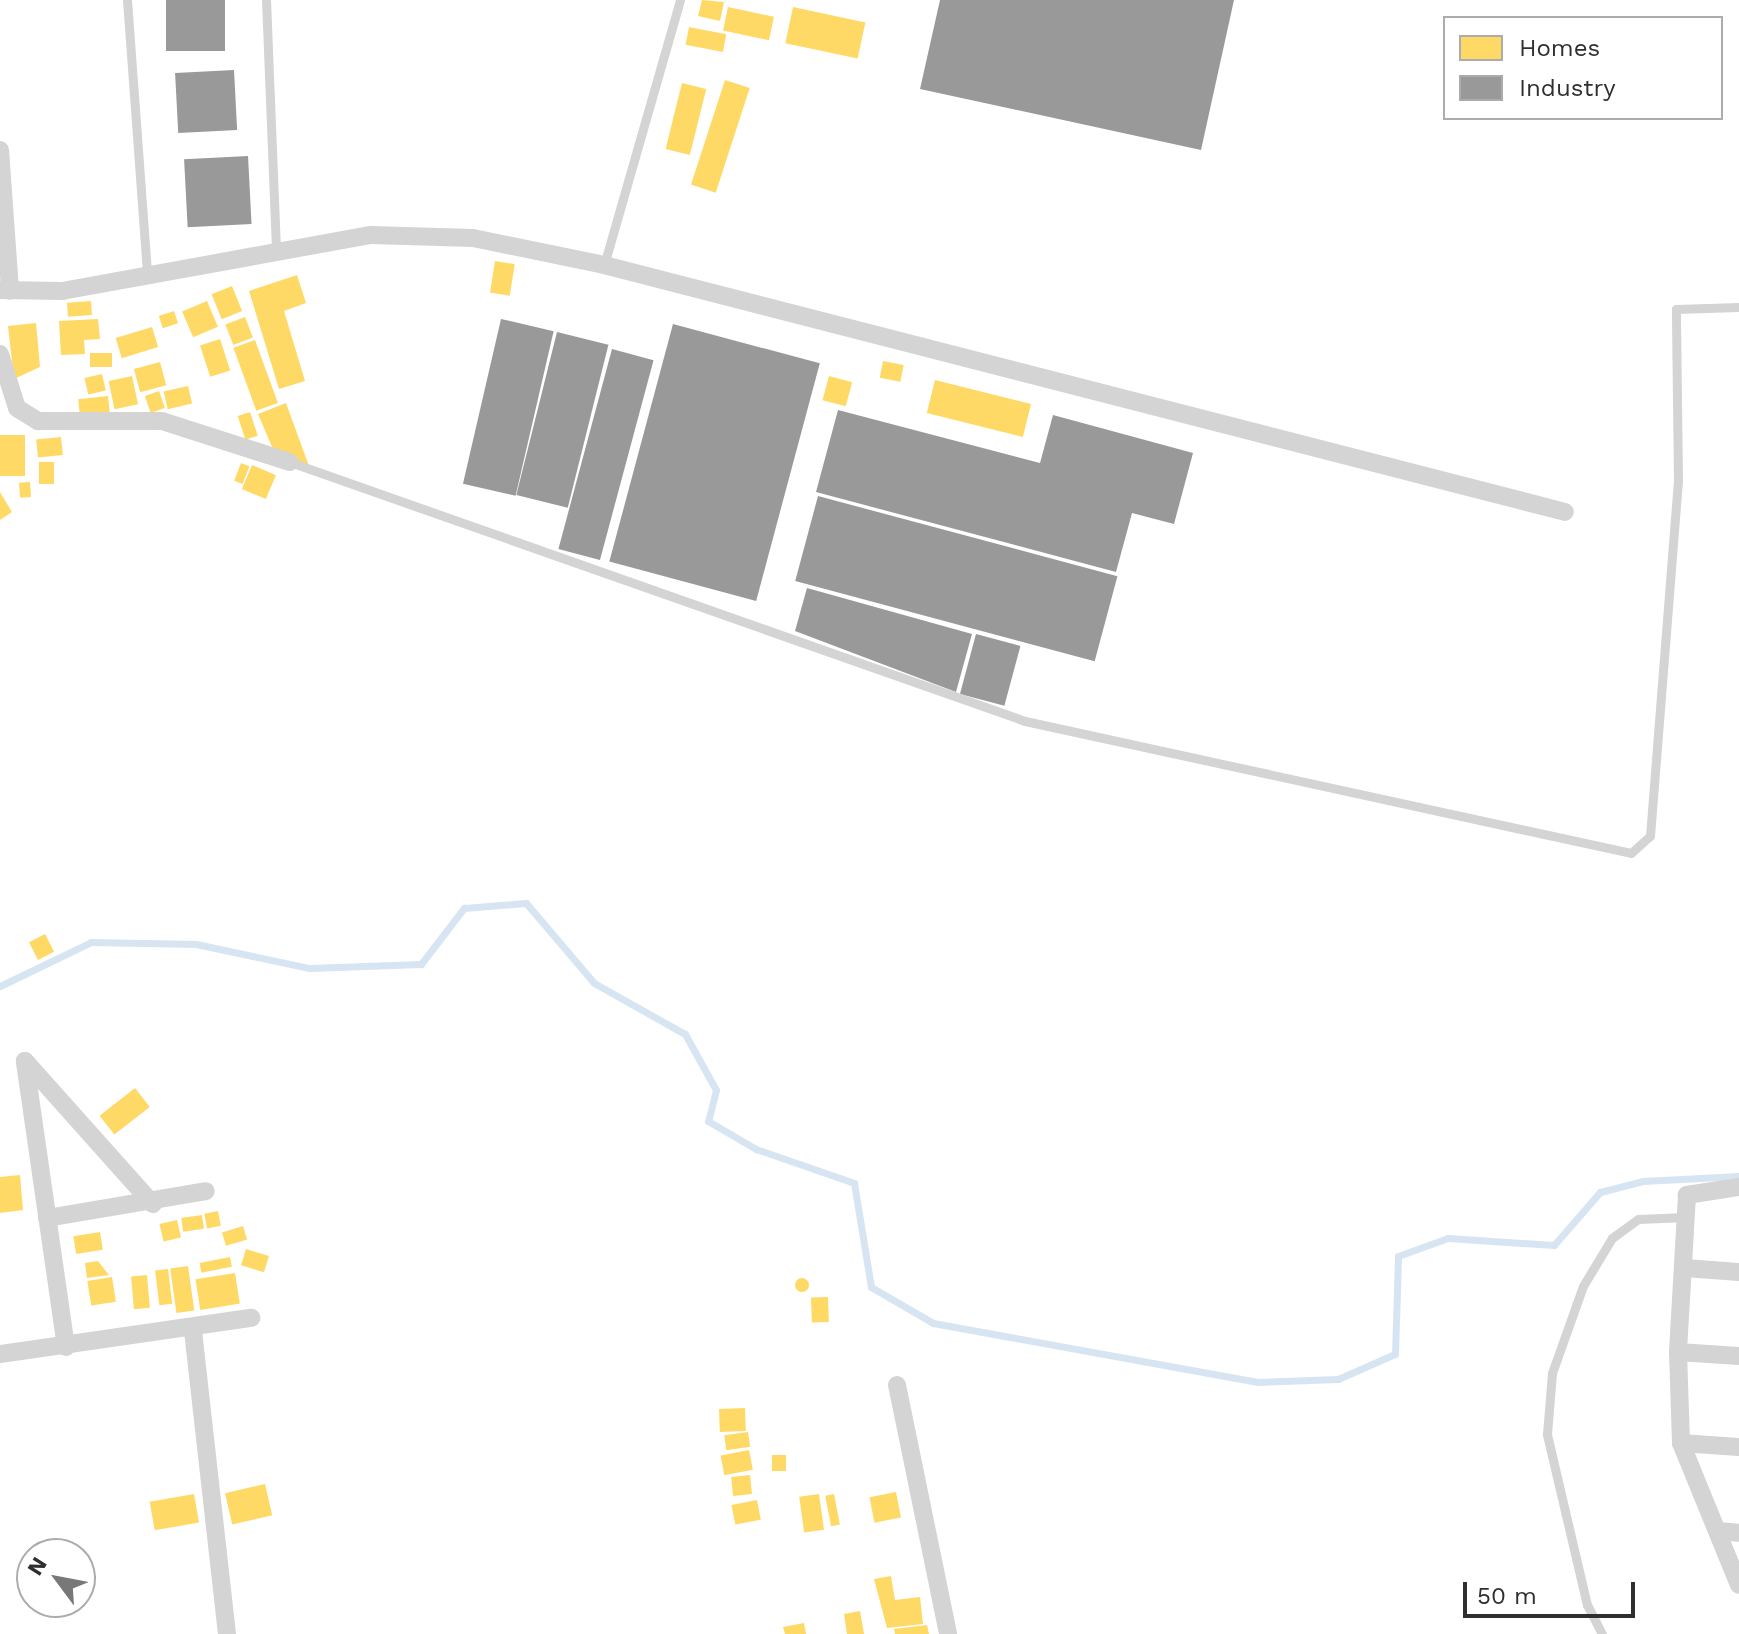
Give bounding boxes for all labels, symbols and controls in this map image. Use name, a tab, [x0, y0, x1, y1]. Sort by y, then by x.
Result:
legend	[1443, 16, 1723, 120]
text: Homes	[1519, 34, 1600, 62]
text: Industry	[1519, 74, 1616, 102]
north arrow	[16, 1538, 96, 1618]
text: N	[22, 1553, 52, 1580]
scale bar	[1467, 1566, 1639, 1616]
text: 50 m	[1477, 1582, 1537, 1610]

